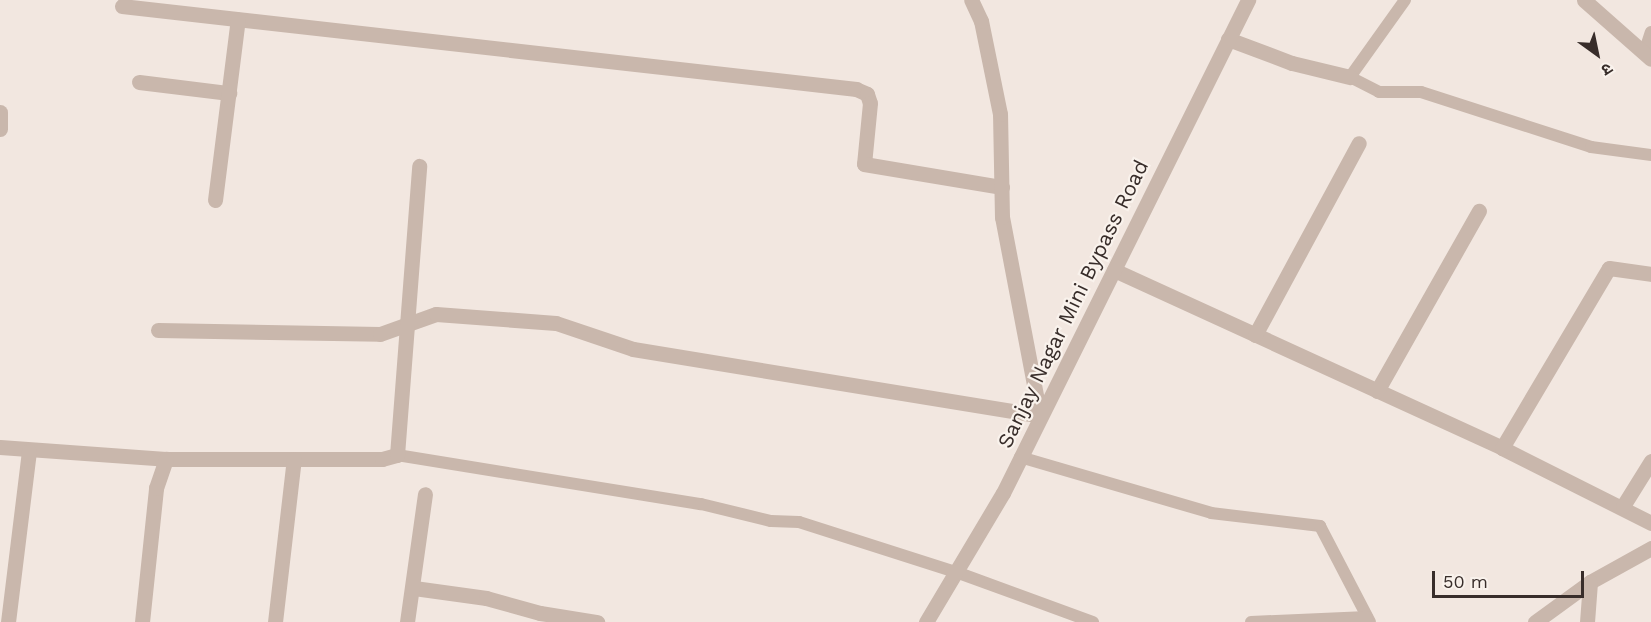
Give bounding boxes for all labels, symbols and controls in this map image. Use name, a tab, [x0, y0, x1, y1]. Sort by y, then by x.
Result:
north arrow	[1567, 24, 1627, 84]
text: उ	[1598, 59, 1616, 80]
street label: Sanjay Nagar Mini Bypass Road	[992, 155, 1154, 453]
scale bar	[1435, 559, 1586, 597]
text: 50 m	[1443, 571, 1488, 592]

